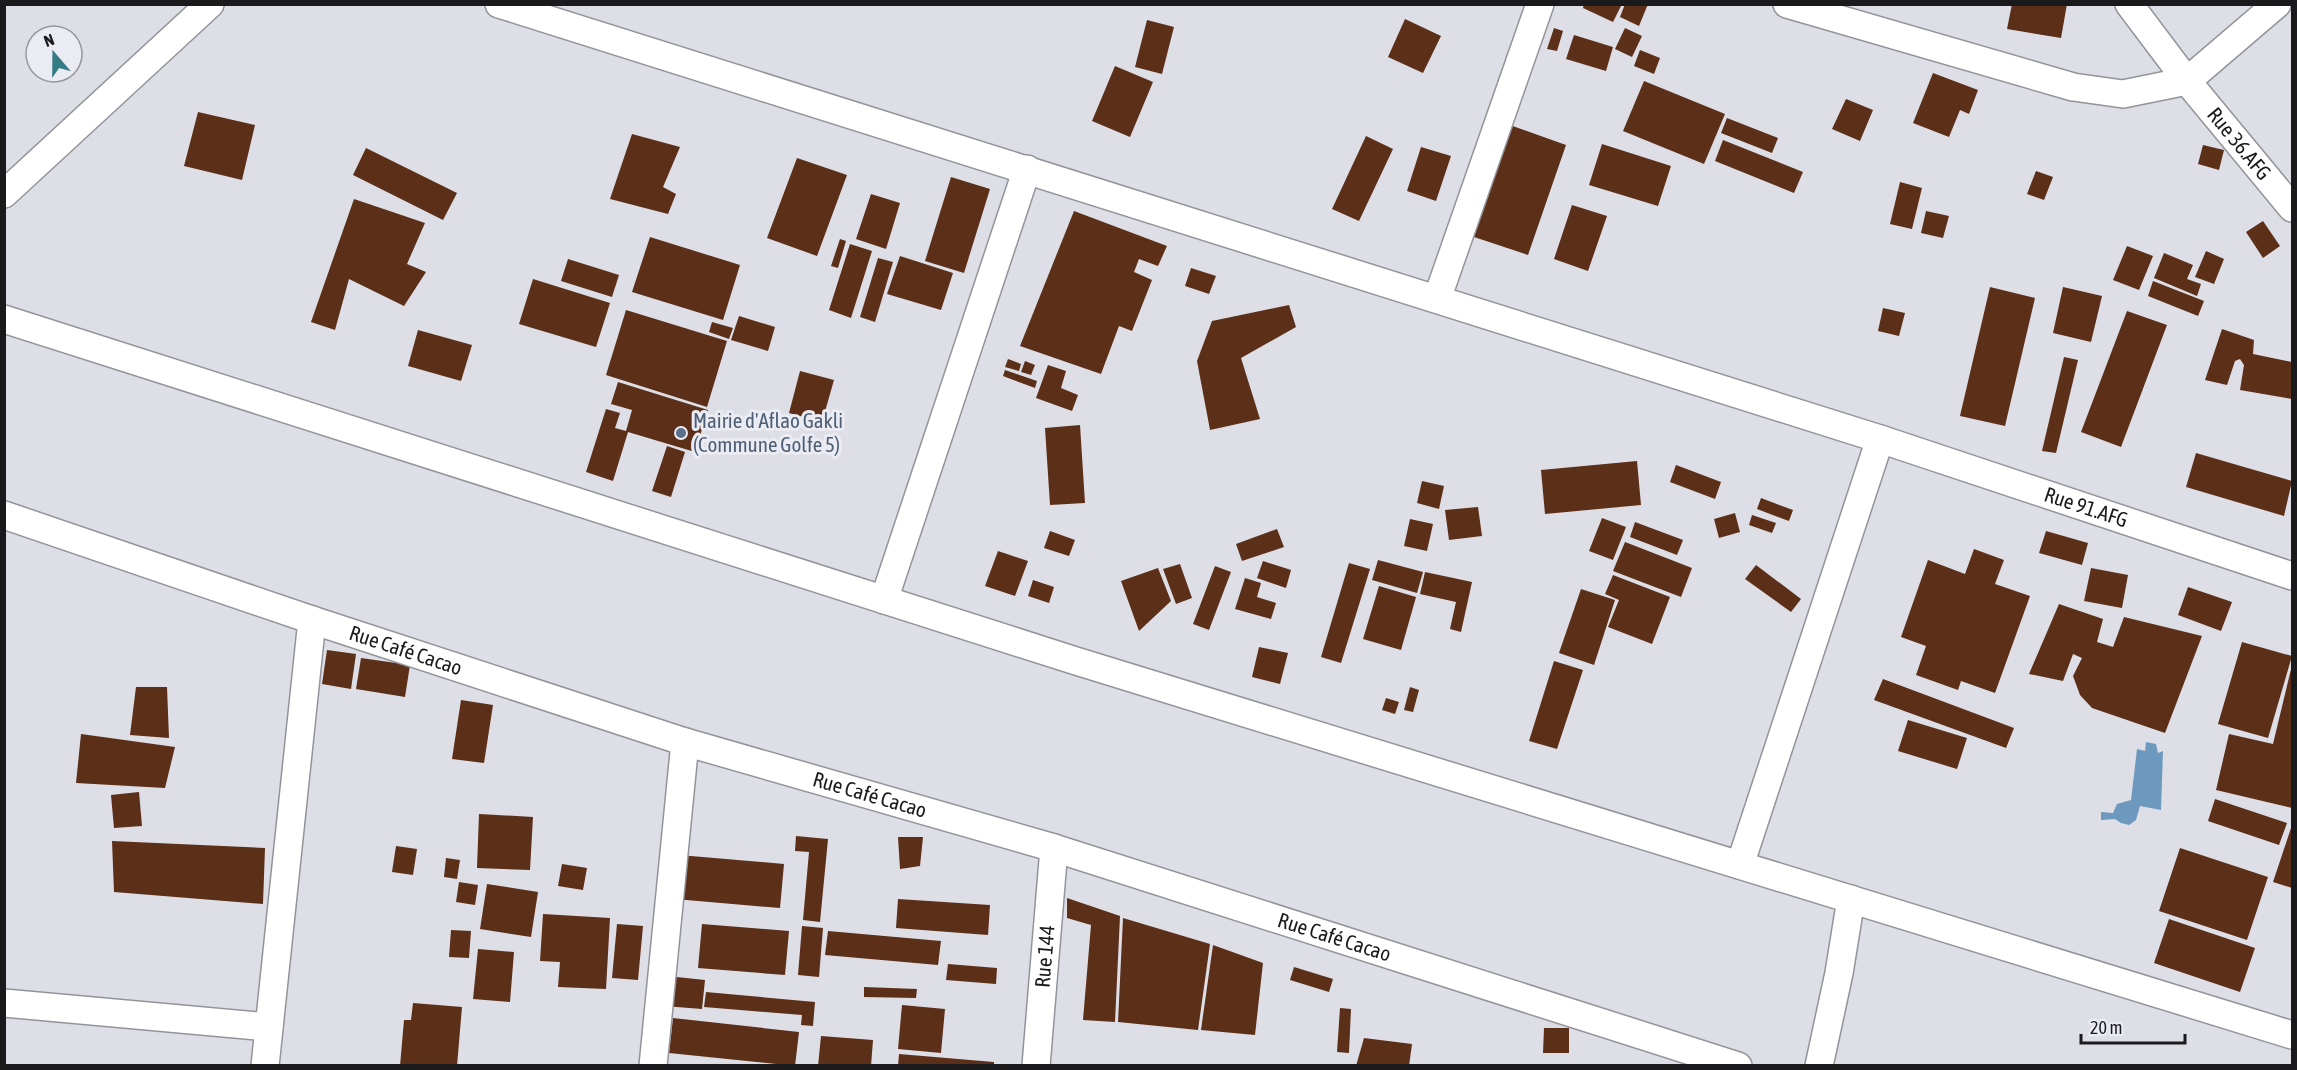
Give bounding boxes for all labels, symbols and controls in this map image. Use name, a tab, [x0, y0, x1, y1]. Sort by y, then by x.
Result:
north arrow	[24, 24, 84, 84]
text: N	[41, 30, 56, 50]
street label: Rue 36.AFG	[2203, 102, 2277, 184]
place label: Mairie d'Aflao Gakli (Commune Golfe 5)	[693, 408, 843, 456]
marker: Mairie d'Aflao Gakli (Commune Golfe 5)	[674, 426, 688, 440]
street label: Rue 91.AFG	[2042, 482, 2131, 532]
street label: Rue Café Cacao	[347, 620, 465, 679]
street label: Rue Café Cacao	[810, 766, 930, 822]
street label: Rue Café Cacao	[1275, 907, 1394, 966]
street label: Rue 144	[1030, 924, 1059, 989]
scale bar	[2081, 1007, 2184, 1045]
text: 20 m	[2090, 1017, 2122, 1038]

